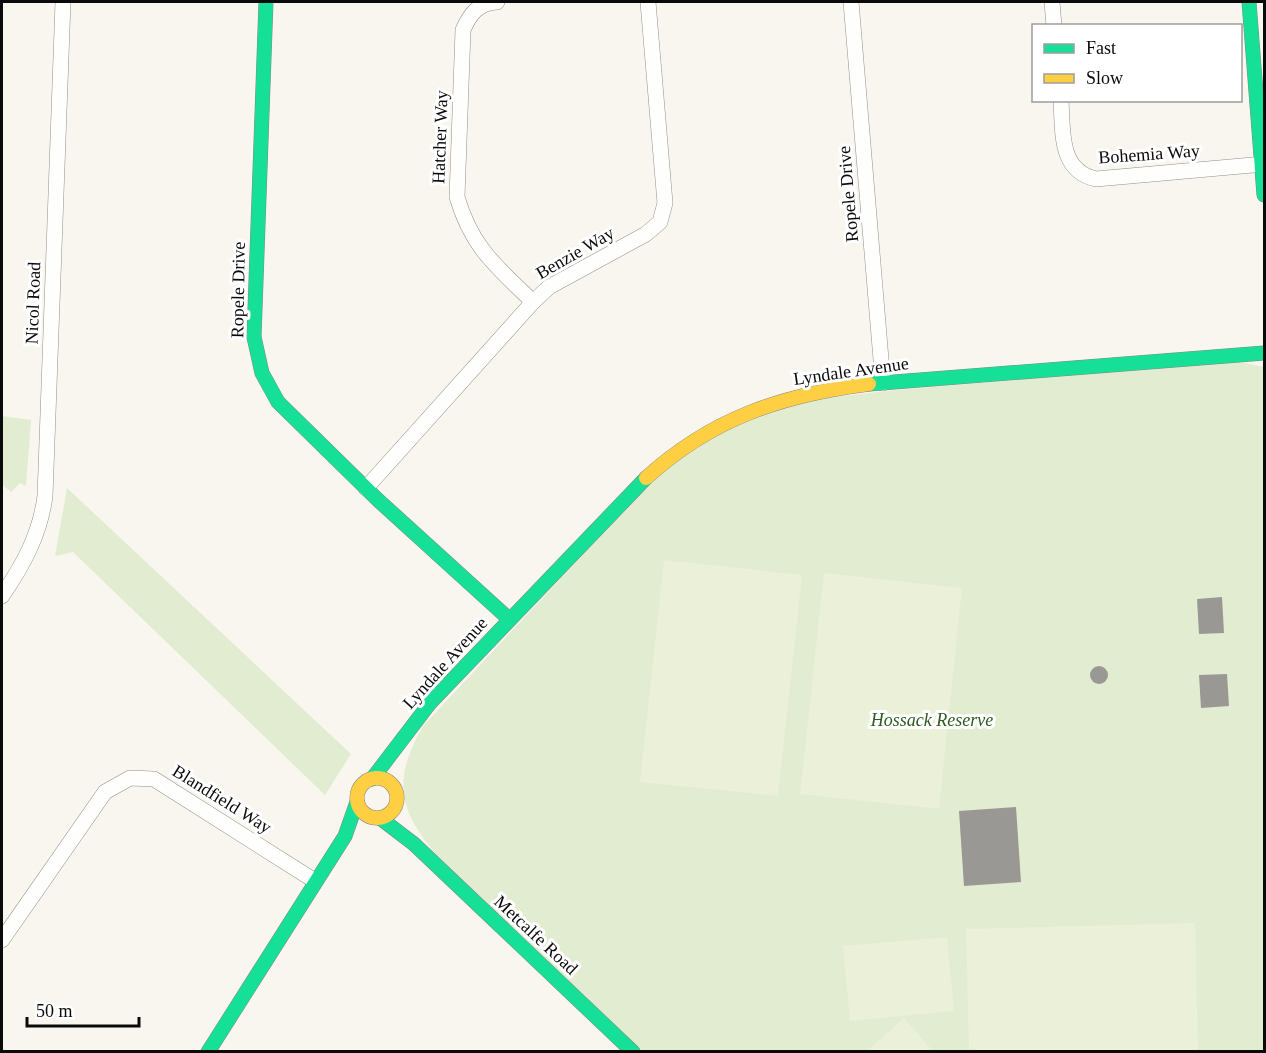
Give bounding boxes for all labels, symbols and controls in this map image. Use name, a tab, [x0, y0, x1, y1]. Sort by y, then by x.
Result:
legend	[1032, 24, 1242, 102]
text: Fast	[1086, 38, 1116, 58]
text: Slow	[1086, 68, 1123, 88]
street label: Hatcher Way	[428, 90, 452, 184]
street label: Bohemia Way	[1098, 140, 1200, 168]
street label: Ropele Drive	[834, 145, 862, 243]
street label: Benzie Way	[532, 223, 618, 283]
street label: Ropele Drive	[227, 242, 249, 338]
street label: Nicol Road	[22, 261, 44, 345]
street label: Lyndale Avenue	[792, 353, 910, 389]
street label: Lyndale Avenue	[399, 613, 491, 713]
park label: Hossack Reserve	[870, 710, 993, 730]
street label: Blandfield Way	[169, 761, 275, 837]
street label: Metcalfe Road	[490, 891, 582, 979]
scale bar	[27, 990, 140, 1028]
text: 50 m	[36, 1001, 73, 1021]

